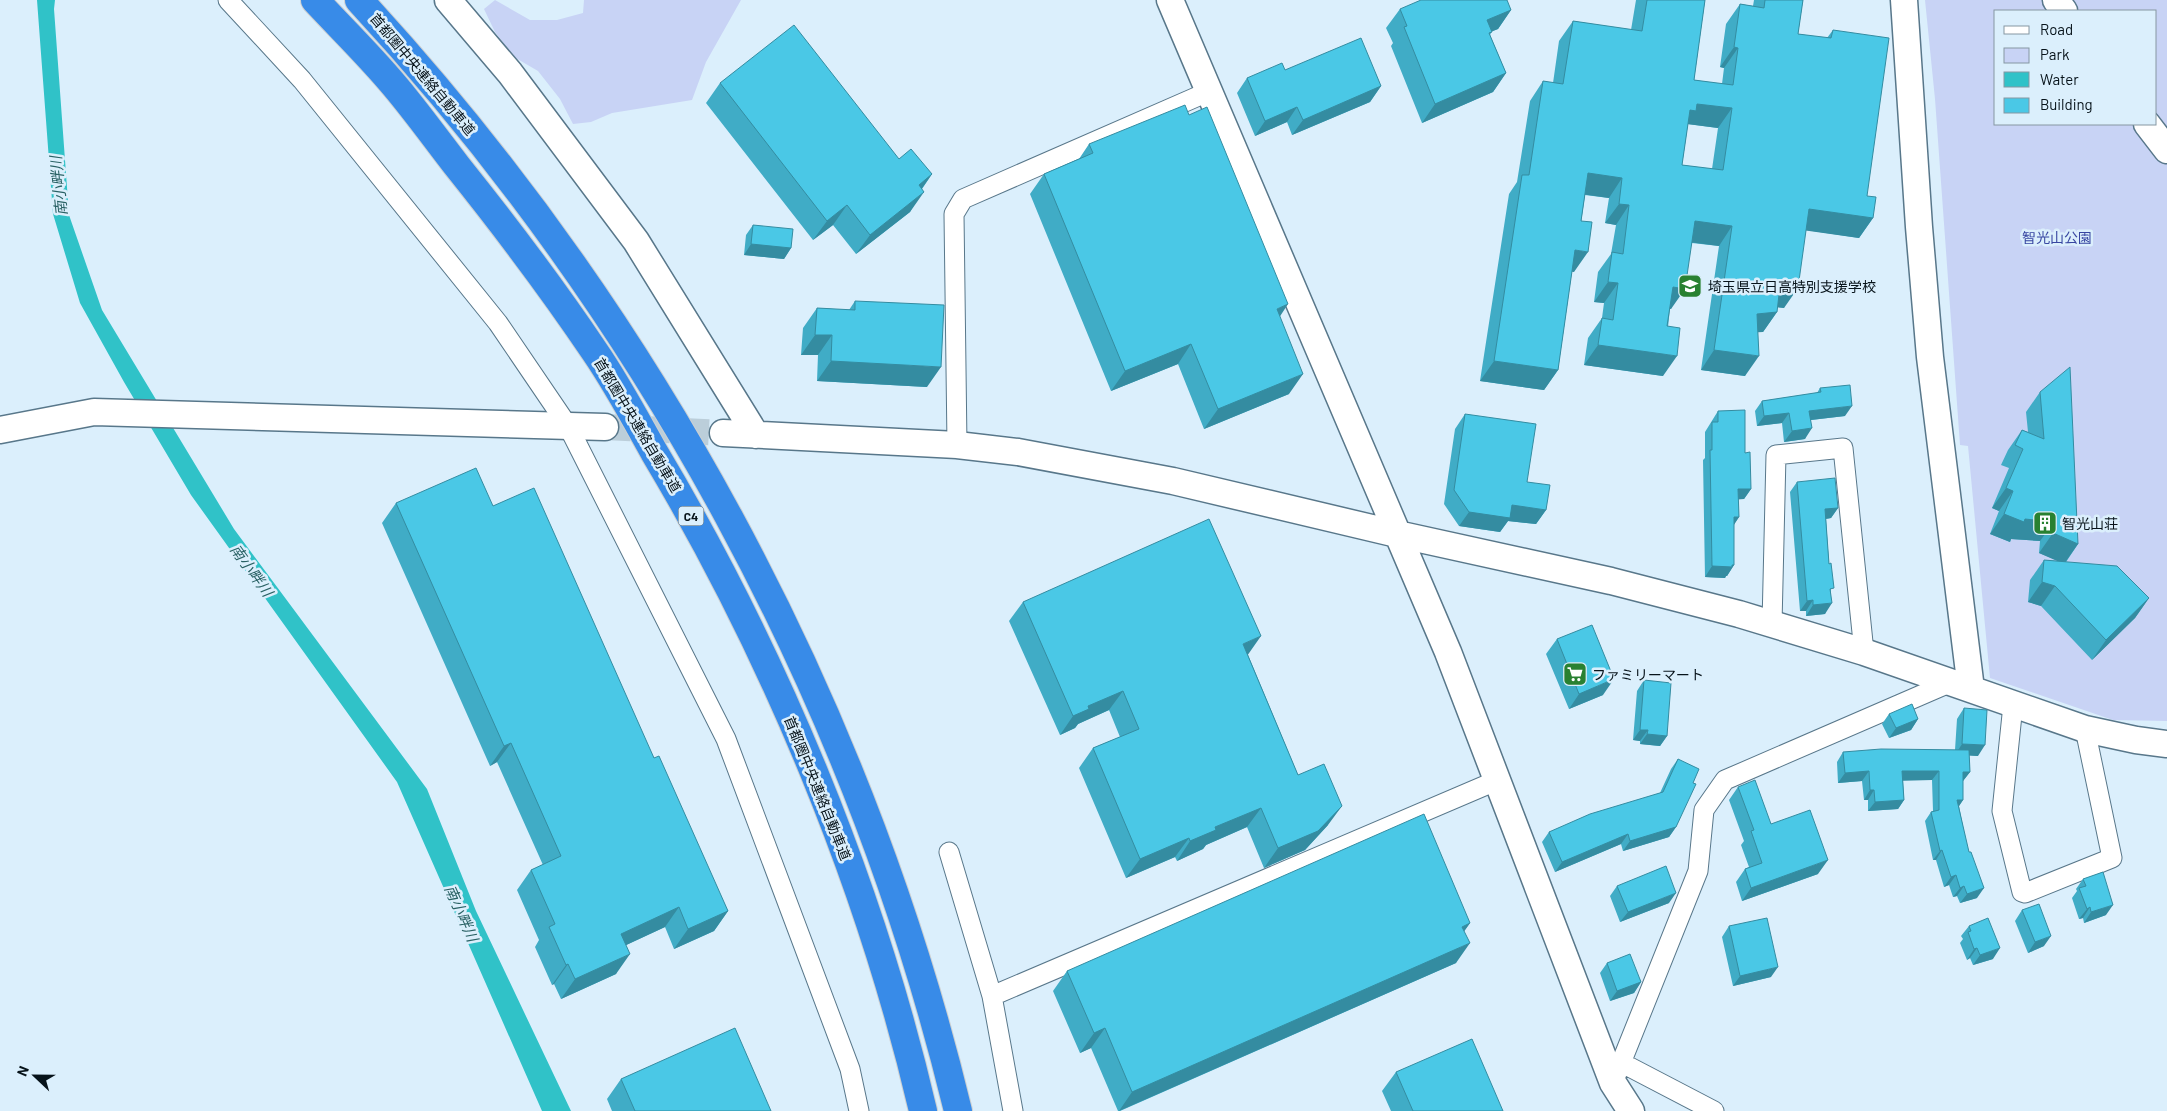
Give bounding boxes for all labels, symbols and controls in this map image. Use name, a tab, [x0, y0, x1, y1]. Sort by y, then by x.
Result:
street label: 首都圏中央連絡自動車道	[367, 10, 479, 138]
legend	[1994, 10, 2157, 125]
text: Road	[2040, 20, 2073, 38]
text: Park	[2040, 45, 2070, 63]
text: Water	[2040, 70, 2079, 88]
text: Building	[2040, 95, 2093, 113]
water label: 南小畔川	[46, 153, 70, 217]
park label: 智光山公園	[2022, 229, 2092, 246]
school or university icon: 埼玉県立日高特別支援学校	[1677, 273, 1703, 299]
place label: 埼玉県立日高特別支援学校	[1708, 278, 1876, 295]
street label: 首都圏中央連絡自動車道	[591, 355, 685, 495]
road number: C4	[678, 506, 704, 526]
building icon: 智光山荘	[2032, 510, 2058, 536]
place label: 智光山荘	[2062, 515, 2118, 532]
water label: 南小畔川	[227, 540, 278, 601]
supermarket icon: ファミリーマート	[1562, 661, 1588, 687]
place label: ファミリーマート	[1592, 666, 1704, 683]
street label: 首都圏中央連絡自動車道	[781, 713, 855, 863]
water label: 南小畔川	[442, 882, 483, 946]
north arrow	[10, 1051, 60, 1101]
text: N	[13, 1063, 32, 1078]

